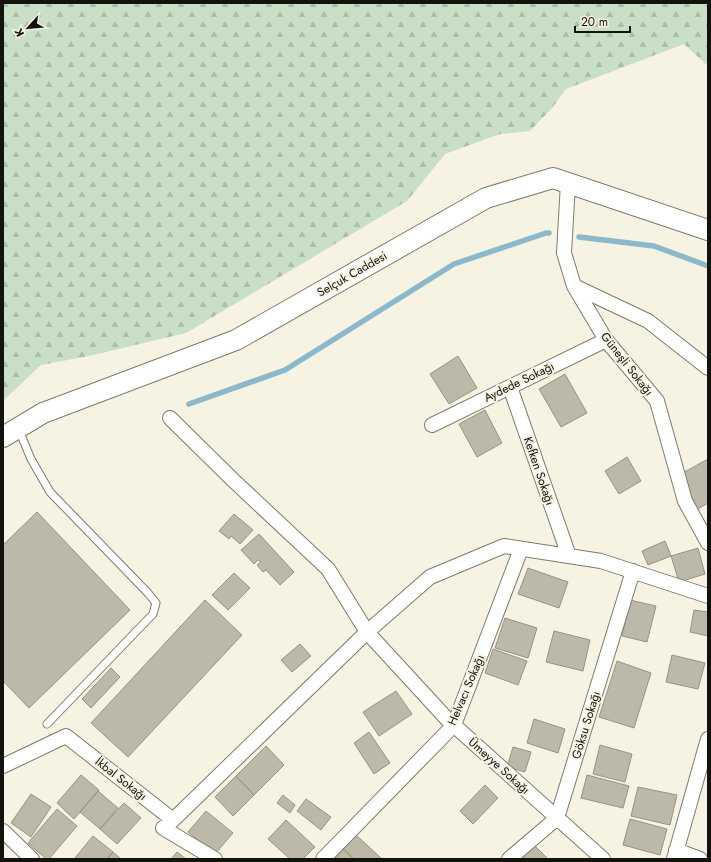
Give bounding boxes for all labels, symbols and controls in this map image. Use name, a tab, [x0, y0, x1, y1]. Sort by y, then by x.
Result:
north arrow	[8, 8, 48, 48]
scale bar	[575, 8, 630, 34]
text: 20 m	[581, 13, 608, 31]
text: K	[10, 25, 28, 40]
street label: Selçuk Caddesi	[314, 247, 390, 301]
street label: Güneşli Sokağı	[596, 328, 658, 400]
street label: Aydede Sokağı	[481, 357, 557, 407]
street label: Kefken Sokağı	[519, 434, 559, 508]
street label: Helvacı Sokağı	[443, 652, 489, 728]
street label: Göksu Sokağı	[567, 689, 605, 761]
street label: Ümeyye Sokağı	[464, 733, 534, 799]
street label: İkbal Sokağı	[91, 753, 151, 805]

